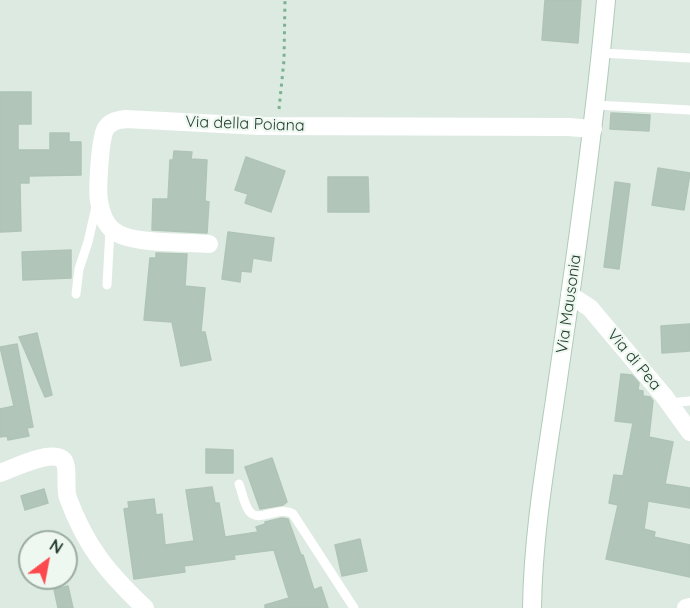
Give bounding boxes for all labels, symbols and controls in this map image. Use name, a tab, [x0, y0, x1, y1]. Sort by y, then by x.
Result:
street label: Via della Poiana	[185, 112, 305, 136]
street label: Via Mausonia	[553, 253, 585, 355]
street label: Via di Pea	[603, 326, 665, 394]
north arrow	[18, 530, 78, 590]
text: N	[46, 535, 67, 558]

